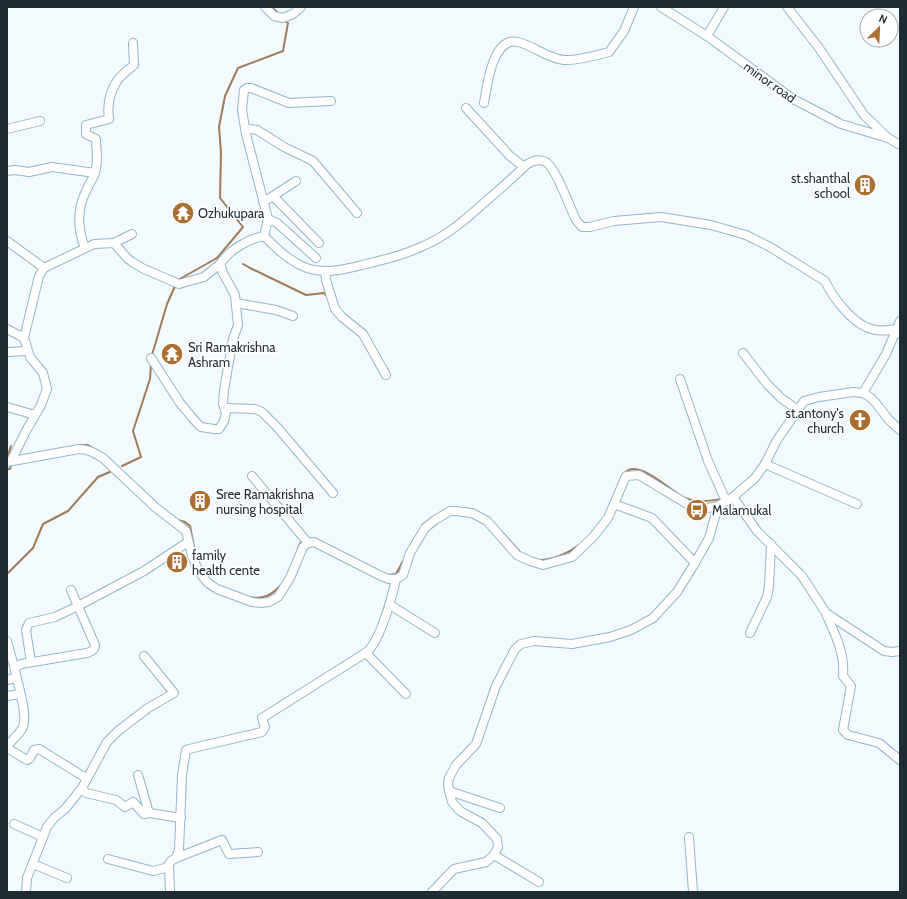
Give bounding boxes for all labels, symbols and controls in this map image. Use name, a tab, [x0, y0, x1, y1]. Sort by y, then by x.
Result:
north arrow	[859, 8, 899, 48]
text: N	[877, 11, 889, 27]
street label: minor road	[741, 58, 799, 106]
place label: st.shanthal school	[791, 170, 850, 201]
building icon: st.shanthal school	[852, 172, 878, 198]
temple icon: Ozhukupara	[170, 200, 196, 226]
place label: Ozhukupara	[198, 205, 265, 221]
place label: Sri Ramakrishna Ashram	[188, 339, 276, 370]
temple icon: Sri Ramakrishna Ashram	[159, 341, 185, 367]
place label: st.antony's church	[786, 405, 845, 436]
church icon: st.antony's church	[847, 407, 873, 433]
place label: Sree Ramakrishna nursing hospital	[216, 486, 315, 517]
building icon: Sree Ramakrishna nursing hospital	[187, 488, 213, 514]
bus stop icon: Malamukal	[684, 497, 710, 523]
place label: Malamukal	[712, 502, 771, 518]
place label: family health cente	[192, 547, 260, 578]
building icon: family health cente	[164, 549, 190, 575]

